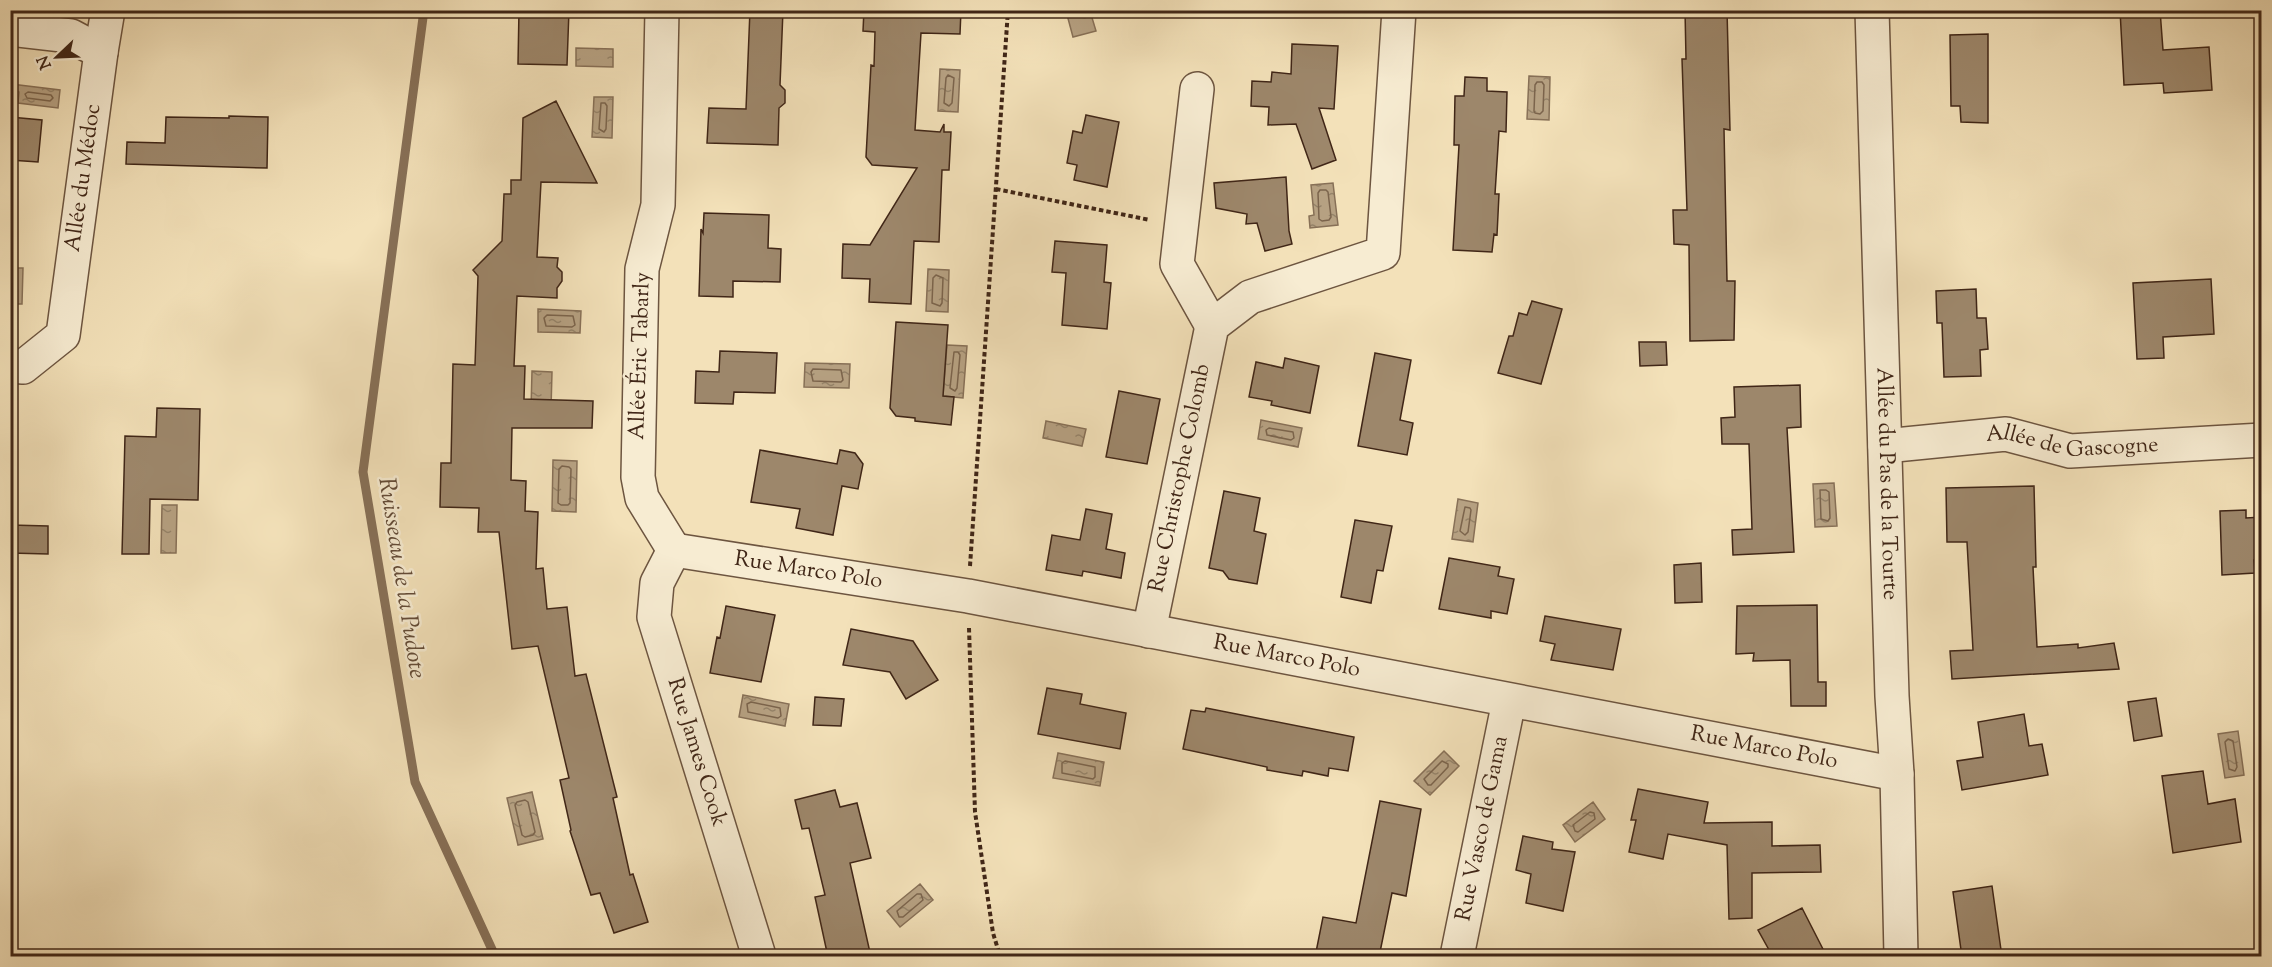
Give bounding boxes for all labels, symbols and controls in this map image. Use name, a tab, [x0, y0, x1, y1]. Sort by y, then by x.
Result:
north arrow	[27, 27, 87, 87]
text: N	[32, 51, 59, 72]
street label: Allée du Médoc	[58, 102, 110, 254]
street label: Allée Éric Tabarly	[621, 272, 660, 440]
street label: Rue Christophe Colomb	[1141, 361, 1220, 595]
street label: Allée du Pas de la Tourte	[1866, 367, 1905, 601]
street label: Allée de Gascogne	[1984, 418, 2159, 467]
water label: Ruisseau de la Pudote	[368, 475, 434, 681]
street label: Rue Marco Polo	[732, 544, 885, 598]
street label: Rue Marco Polo	[1210, 627, 1363, 687]
street label: Rue James Cook	[658, 674, 734, 831]
street label: Rue Marco Polo	[1688, 719, 1840, 778]
street label: Rue Vasco de Gama	[1448, 733, 1517, 924]

